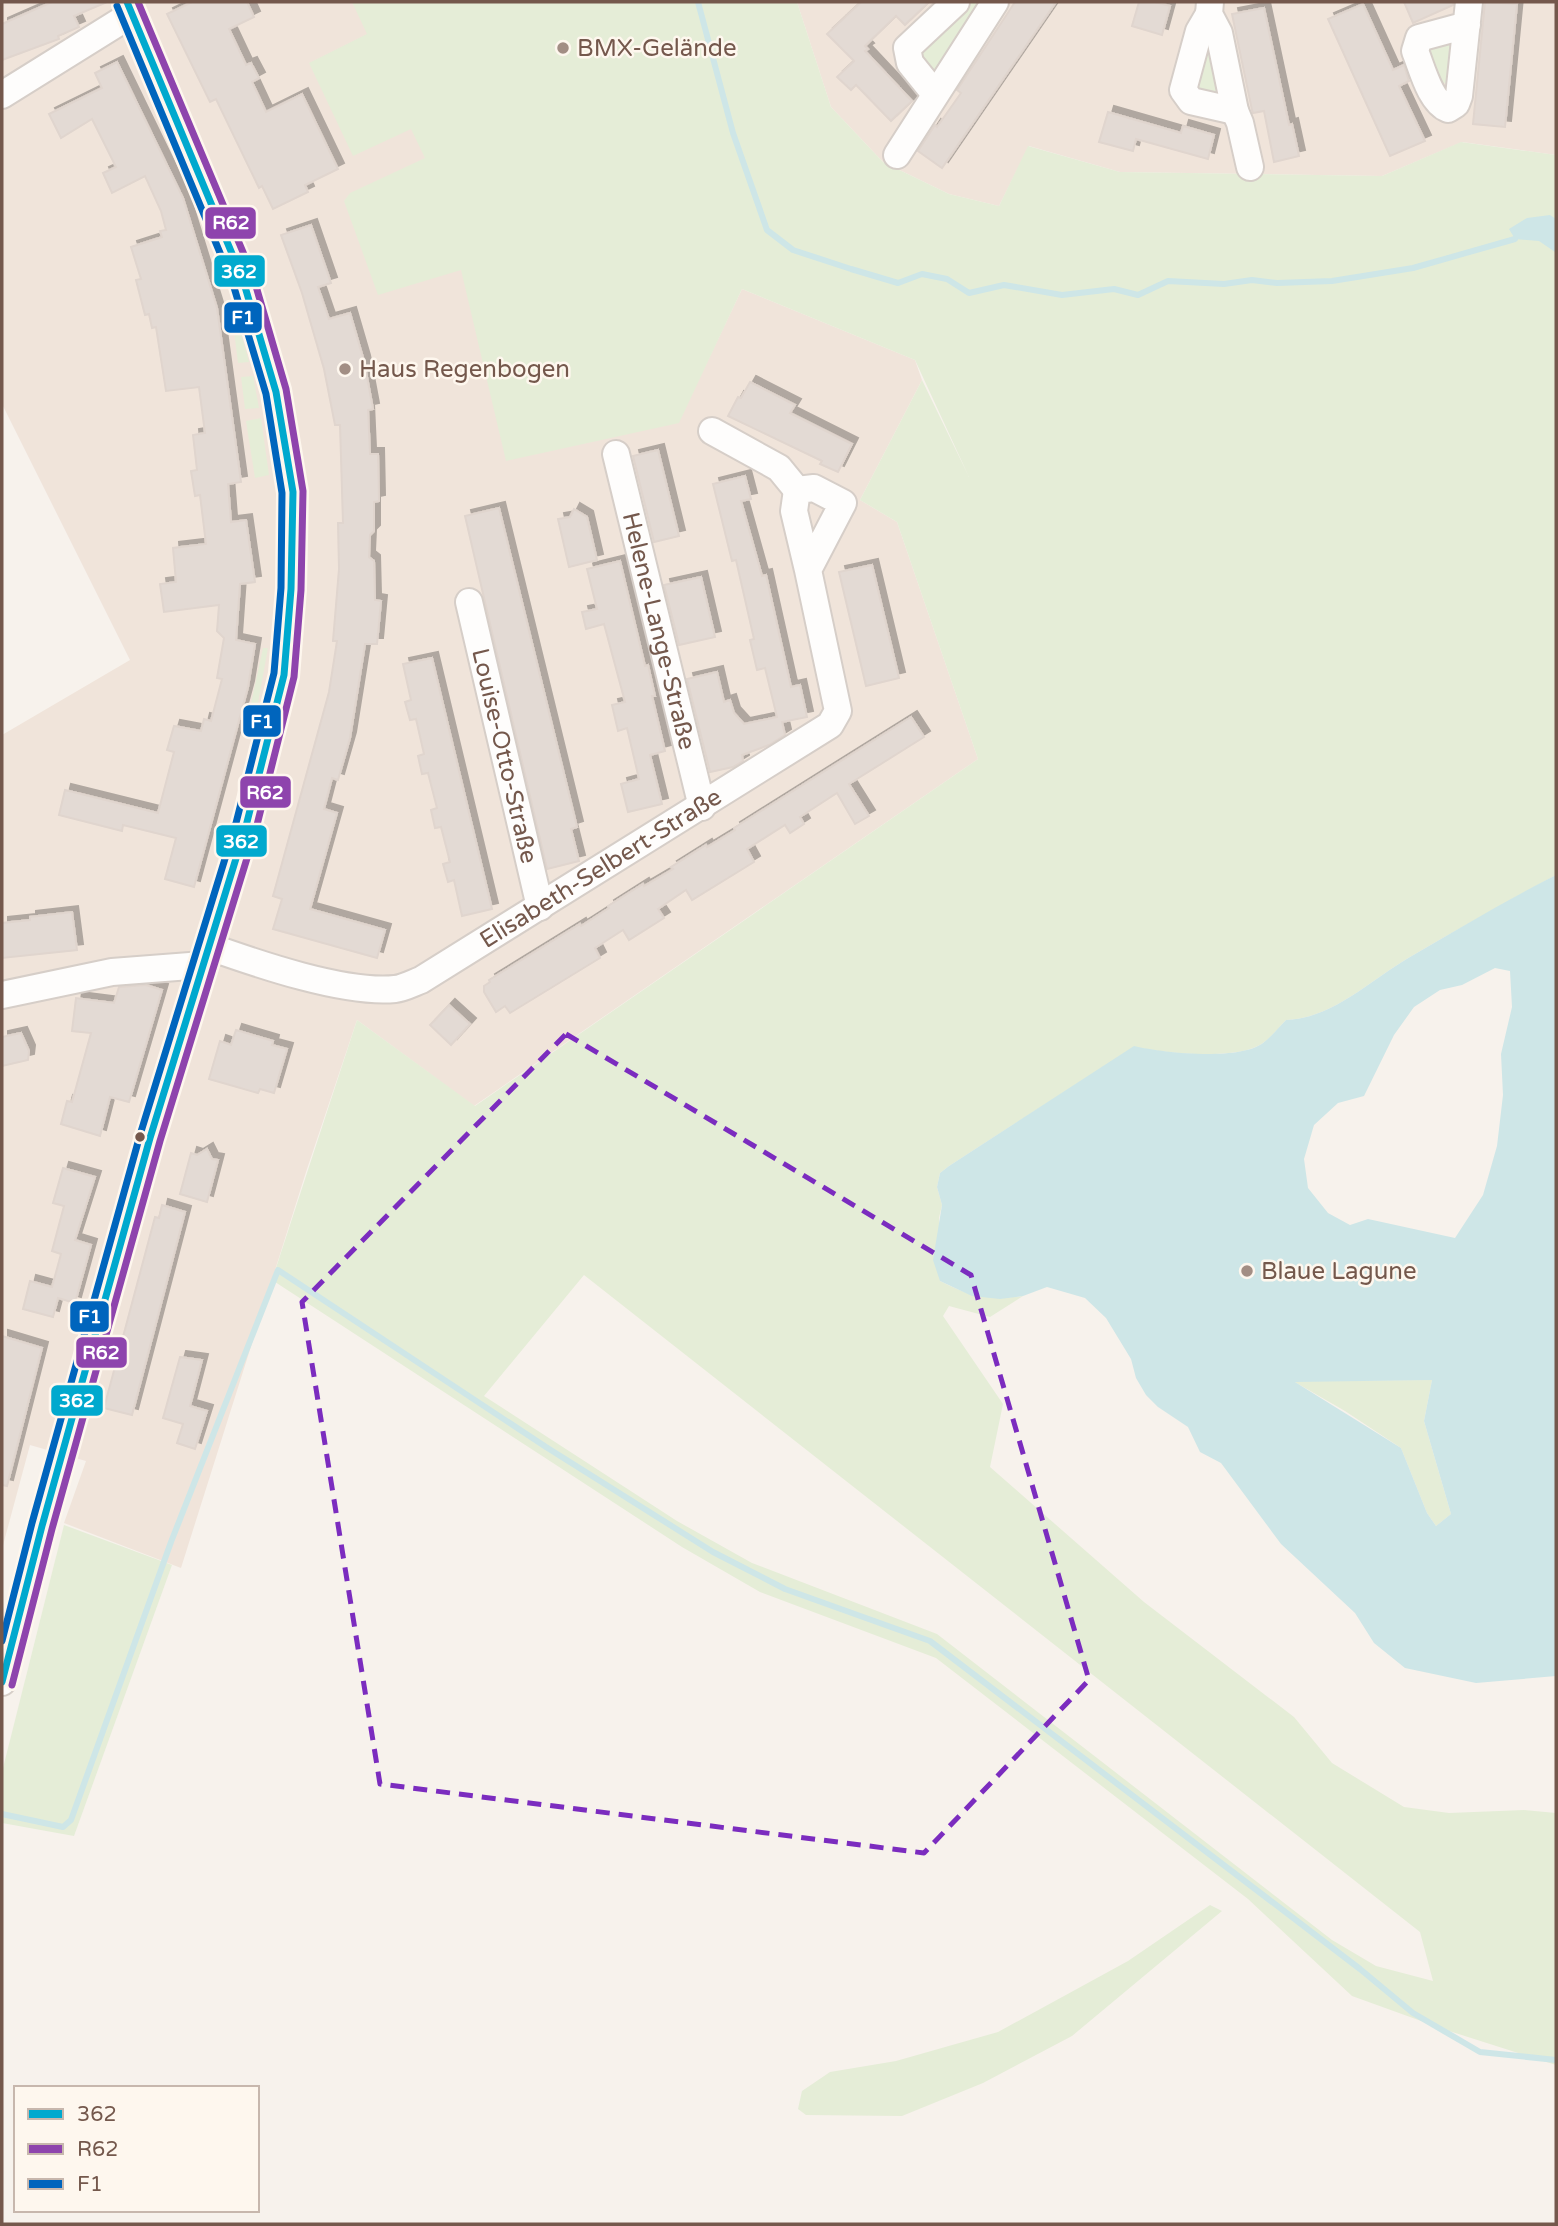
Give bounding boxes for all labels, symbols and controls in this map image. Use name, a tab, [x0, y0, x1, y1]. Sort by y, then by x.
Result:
place label: BMX-Gelände	[577, 34, 737, 63]
marker: BMX-Gelände	[555, 40, 571, 56]
line badge: R62	[204, 206, 257, 240]
text: R62	[212, 212, 250, 234]
line badge: 362	[213, 254, 266, 288]
text: 362	[221, 261, 257, 283]
line badge: F1	[223, 301, 263, 334]
text: F1	[231, 307, 255, 329]
place label: Haus Regenbogen	[359, 355, 570, 384]
marker: Haus Regenbogen	[337, 361, 353, 377]
street label: Helene-Lange-Straße	[616, 509, 702, 752]
street label: Louise-Otto-Straße	[466, 646, 544, 866]
line badge: F1	[242, 704, 282, 738]
text: F1	[250, 711, 274, 733]
line badge: R62	[239, 775, 292, 809]
text: R62	[246, 782, 284, 804]
street label: Elisabeth-Selbert-Straße	[474, 782, 727, 954]
line badge: 362	[215, 824, 268, 858]
text: 362	[223, 831, 259, 853]
unlabelled marker	[133, 1130, 147, 1144]
place label: Blaue Lagune	[1261, 1257, 1417, 1286]
marker: Blaue Lagune	[1239, 1263, 1255, 1279]
line badge: F1	[69, 1300, 110, 1333]
text: F1	[78, 1306, 102, 1328]
line badge: R62	[75, 1336, 128, 1369]
text: R62	[82, 1342, 120, 1364]
line badge: 362	[50, 1384, 104, 1417]
text: 362	[59, 1390, 95, 1412]
legend	[14, 2086, 259, 2212]
text: 362	[77, 2102, 117, 2127]
text: R62	[77, 2137, 118, 2162]
text: F1	[77, 2172, 103, 2197]

